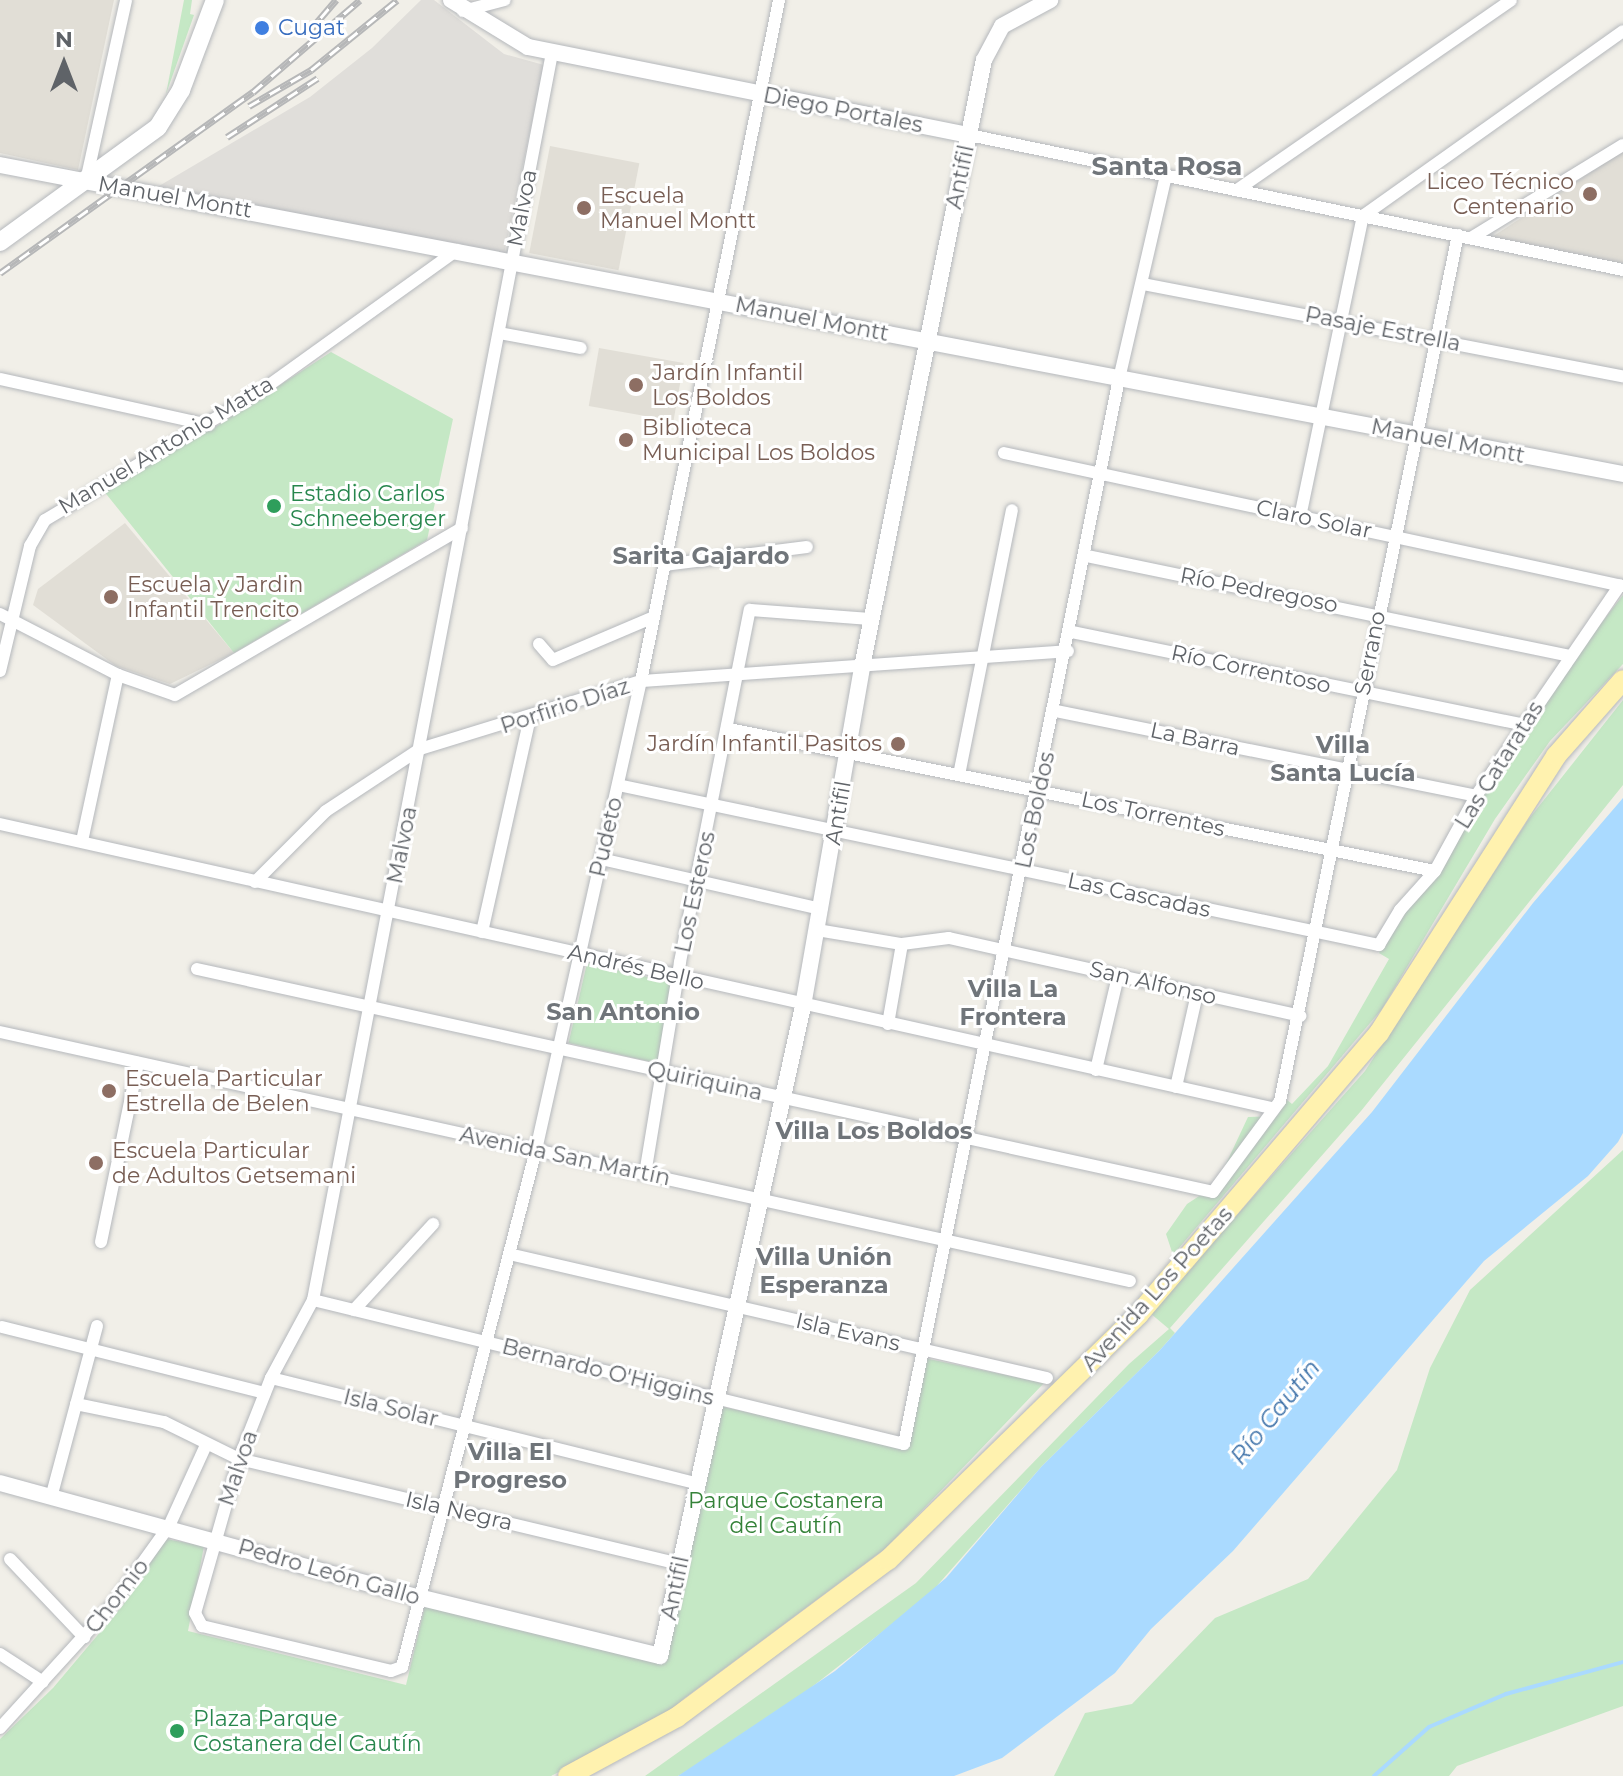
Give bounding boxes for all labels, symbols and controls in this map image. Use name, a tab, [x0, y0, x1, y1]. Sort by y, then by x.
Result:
place label: Cugat	[278, 15, 345, 41]
marker: Cugat	[253, 19, 271, 37]
north arrow	[24, 24, 104, 104]
text: N	[55, 26, 73, 53]
street label: Diego Portales	[761, 82, 925, 138]
street label: Antifil	[940, 143, 980, 211]
district label: Santa Rosa	[1092, 151, 1242, 183]
street label: Malvoa	[502, 167, 542, 249]
place label: Liceo Técnico Centenario	[1426, 168, 1574, 220]
street label: Manuel Montt	[96, 170, 254, 224]
place label: Escuela Manuel Montt	[600, 182, 756, 234]
marker: Liceo Técnico Centenario	[1581, 185, 1599, 203]
marker: Escuela Manuel Montt	[575, 199, 593, 217]
street label: Manuel Montt	[733, 291, 891, 347]
street label: Pasaje Estrella	[1303, 301, 1463, 357]
place label: Jardín Infantil Los Boldos	[652, 359, 803, 410]
street label: Manuel Antonio Matta	[54, 370, 278, 520]
marker: Jardín Infantil Los Boldos	[627, 376, 645, 394]
street label: Manuel Montt	[1369, 413, 1527, 469]
place label: Biblioteca Municipal Los Boldos	[642, 414, 875, 466]
marker: Biblioteca Municipal Los Boldos	[617, 431, 635, 449]
place label: Estadio Carlos Schneeberger	[290, 480, 446, 532]
street label: Claro Solar	[1254, 494, 1374, 544]
marker: Estadio Carlos Schneeberger	[265, 497, 283, 515]
district label: Sarita Gajardo	[612, 542, 790, 570]
street label: Río Pedregoso	[1178, 562, 1340, 618]
place label: Escuela y Jardin Infantil Trencito	[127, 571, 303, 622]
marker: Escuela y Jardin Infantil Trencito	[102, 588, 120, 606]
street label: Serrano	[1349, 609, 1391, 697]
street label: Río Correntoso	[1169, 639, 1333, 699]
street label: Porfirio Díaz	[497, 673, 633, 739]
street label: Las Cataratas	[1449, 696, 1549, 834]
street label: La Barra	[1148, 717, 1242, 761]
place label: Jardín Infantil Pasitos	[647, 731, 882, 757]
district label: Villa Santa Lucía	[1270, 731, 1416, 787]
marker: Jardín Infantil Pasitos	[889, 735, 907, 753]
street label: Los Boldos	[1010, 749, 1060, 871]
street label: Antifil	[819, 779, 857, 847]
street label: Los Torrentes	[1079, 786, 1227, 842]
street label: Pudeto	[584, 795, 628, 879]
street label: Malvoa	[382, 804, 422, 886]
street label: Los Esteros	[669, 829, 721, 955]
street label: Las Cascadas	[1065, 867, 1213, 923]
street label: Andrés Bello	[565, 938, 707, 996]
street label: San Alfonso	[1087, 956, 1219, 1010]
district label: Villa La Frontera	[960, 975, 1066, 1031]
district label: San Antonio	[546, 998, 700, 1026]
street label: Quiriquina	[645, 1056, 765, 1106]
place label: Escuela Particular Estrella de Belen	[125, 1065, 323, 1116]
marker: Escuela Particular Estrella de Belen	[100, 1082, 118, 1100]
district label: Villa Los Boldos	[775, 1117, 973, 1145]
street label: Avenida San Martín	[457, 1121, 673, 1191]
place label: Escuela Particular de Adultos Getsemani	[112, 1137, 356, 1188]
marker: Escuela Particular de Adultos Getsemani	[87, 1154, 105, 1172]
street label: Avenida Los Poetas	[1076, 1201, 1238, 1377]
district label: Villa Unión Esperanza	[756, 1243, 892, 1299]
street label: Isla Evans	[793, 1307, 903, 1357]
street label: Bernardo O'Higgins	[499, 1333, 717, 1411]
water label: Río Cautín	[1224, 1354, 1326, 1470]
street label: Isla Solar	[341, 1383, 441, 1433]
street label: Malvoa	[213, 1427, 263, 1509]
district label: Villa El Progreso	[453, 1438, 567, 1494]
street label: Isla Negra	[403, 1486, 515, 1536]
park label: Parque Costanera del Cautín	[688, 1487, 884, 1538]
street label: Pedro León Gallo	[235, 1533, 423, 1611]
street label: Chomio	[80, 1553, 154, 1639]
street label: Antifil	[655, 1554, 695, 1622]
place label: Plaza Parque Costanera del Cautín	[193, 1705, 422, 1756]
marker: Plaza Parque Costanera del Cautín	[168, 1722, 186, 1740]

